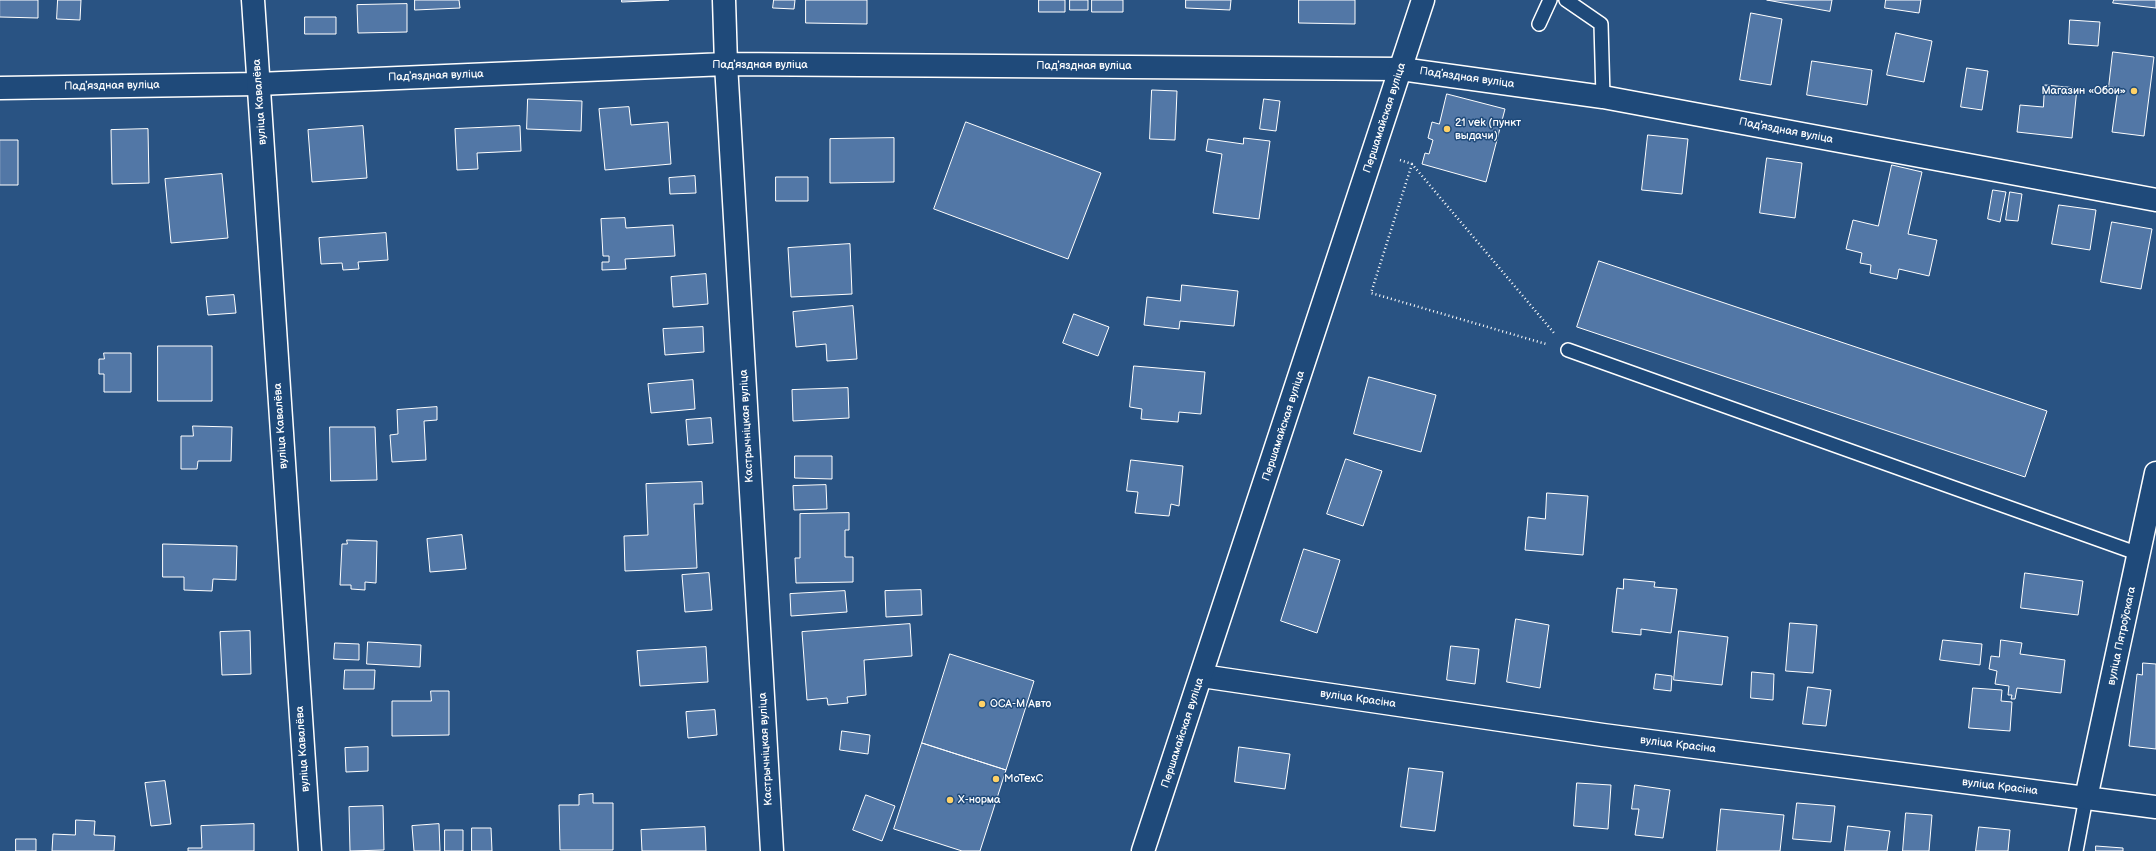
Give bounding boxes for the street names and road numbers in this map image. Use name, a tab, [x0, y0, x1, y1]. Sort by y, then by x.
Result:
street label: Падʼяздная вуліца	[712, 58, 808, 72]
street label: вуліца Кавалёва	[250, 59, 270, 145]
street label: Падʼяздная вуліца	[1036, 59, 1132, 73]
street label: Першамайская вуліца	[1361, 61, 1409, 175]
street label: Падʼяздная вуліца	[1419, 65, 1515, 91]
street label: Падʼяздная вуліца	[388, 68, 484, 84]
street label: Падʼяздная вуліца	[64, 79, 160, 93]
street label: Падʼяздная вуліца	[1738, 115, 1834, 147]
street label: Кастрычніцкая вуліца	[737, 369, 757, 483]
street label: Першамайская вуліца	[1260, 369, 1308, 483]
street label: вуліца Кавалёва	[271, 383, 291, 469]
street label: вуліца Пятроўскага	[2105, 586, 2139, 686]
street label: Першамайская вуліца	[1159, 676, 1207, 790]
street label: вуліца Красіна	[1319, 687, 1397, 711]
street label: Кастрычніцкая вуліца	[756, 692, 776, 806]
street label: вуліца Кавалёва	[293, 706, 313, 792]
street label: вуліца Красіна	[1639, 734, 1717, 756]
street label: вуліца Красіна	[1961, 776, 2039, 798]

